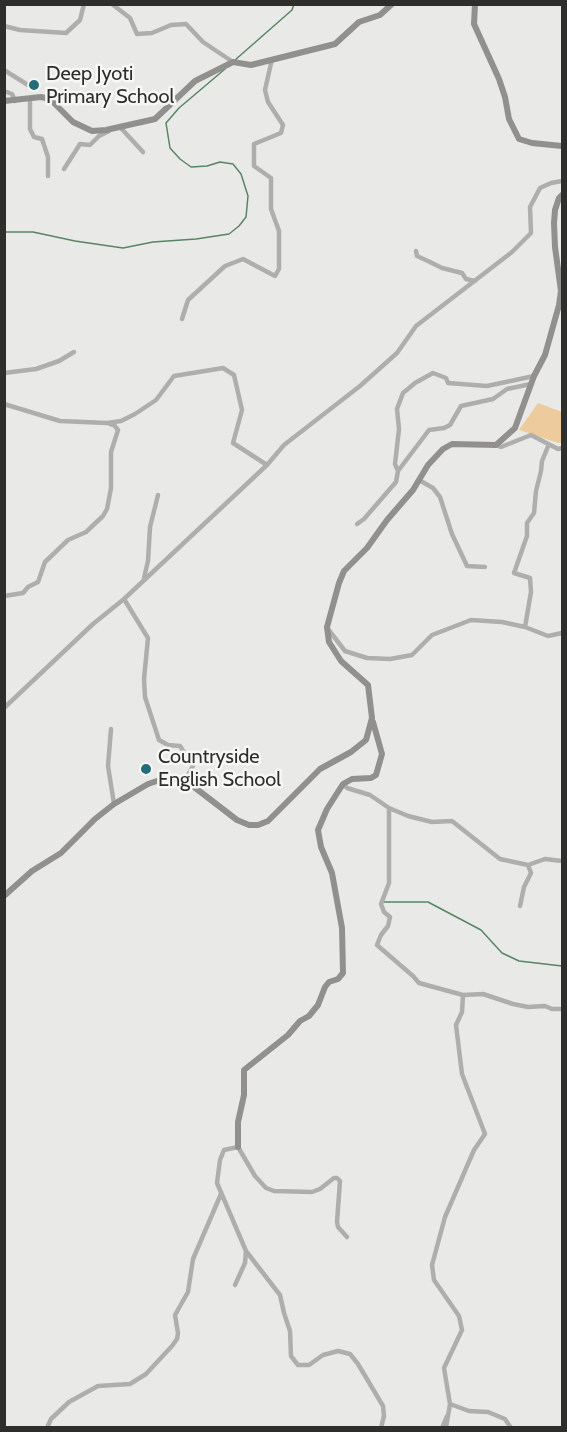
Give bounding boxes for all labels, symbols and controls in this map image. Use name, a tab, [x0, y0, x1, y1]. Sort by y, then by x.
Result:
place label: Deep Jyoti Primary School	[46, 62, 174, 109]
marker: Deep Jyoti Primary School	[27, 78, 41, 92]
place label: Countryside English School	[158, 745, 281, 792]
marker: Countryside English School	[139, 762, 153, 776]

